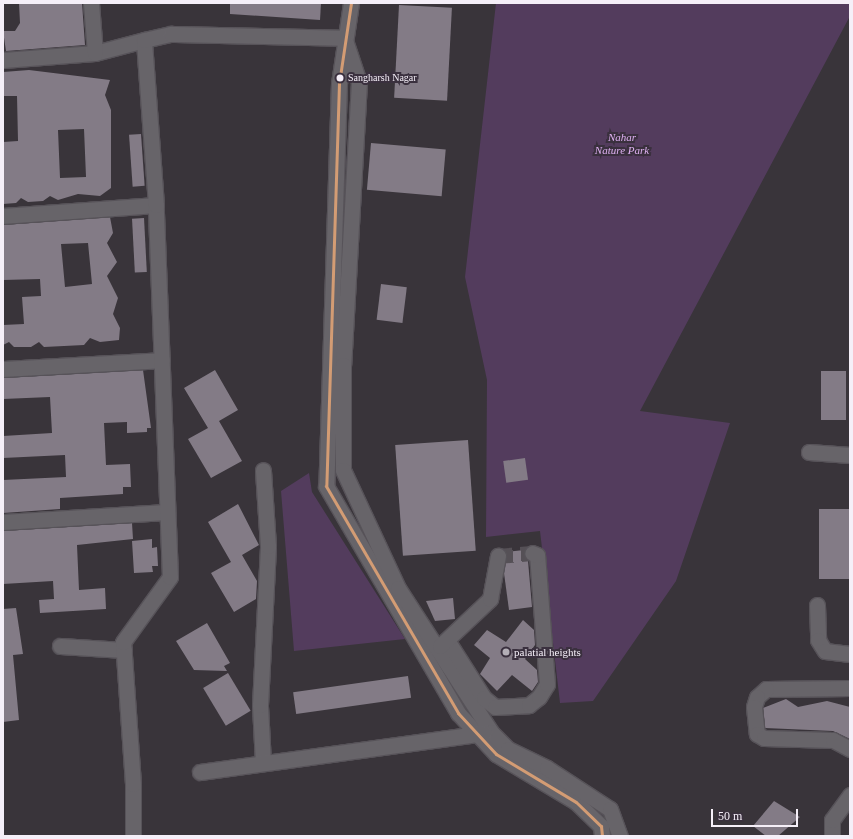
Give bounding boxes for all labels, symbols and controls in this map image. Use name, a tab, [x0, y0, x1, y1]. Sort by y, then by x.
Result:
place label: Sangharsh Nagar	[348, 72, 417, 84]
marker: Sangharsh Nagar	[335, 73, 345, 83]
park label: Nahar Nature Park	[595, 131, 649, 157]
place label: palatial heights	[514, 645, 581, 659]
marker: palatial heights	[501, 647, 511, 657]
scale bar	[713, 801, 800, 827]
text: 50 m	[718, 809, 742, 823]

